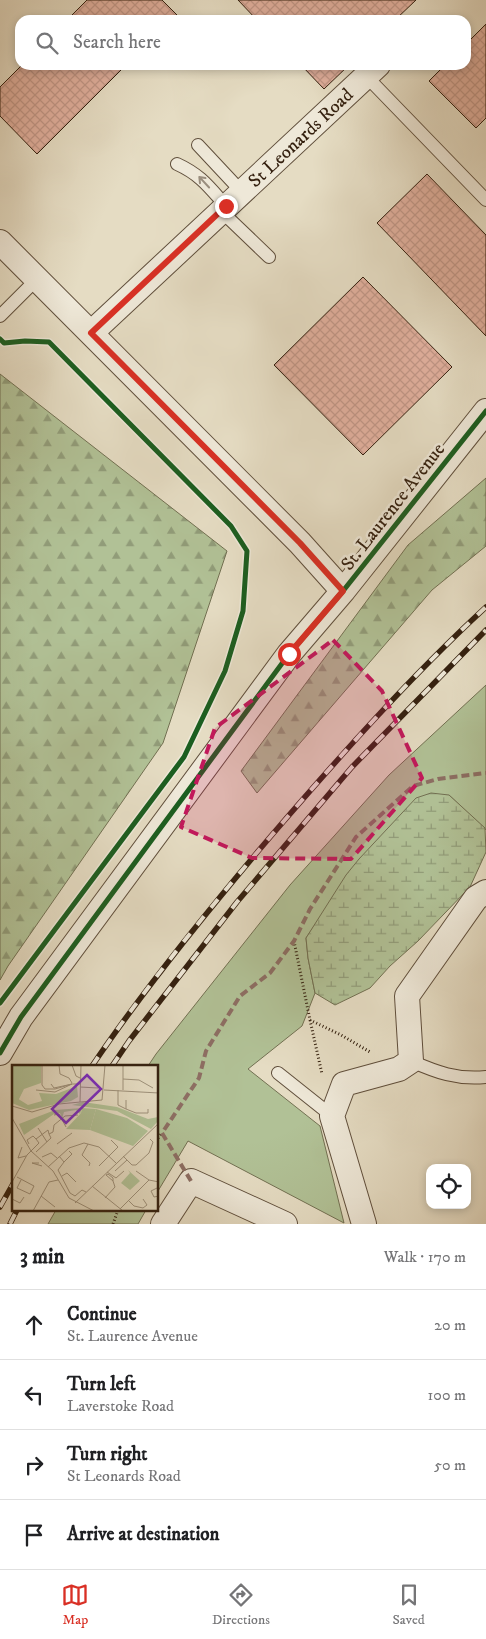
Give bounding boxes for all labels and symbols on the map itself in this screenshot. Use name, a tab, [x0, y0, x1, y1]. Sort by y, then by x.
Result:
street label: St Leonards Road	[244, 83, 359, 193]
one-way arrow	[198, 175, 210, 188]
route end	[215, 195, 238, 218]
street label: St. Laurence Avenue	[336, 439, 450, 575]
route start	[278, 643, 301, 666]
inset map	[12, 1065, 159, 1212]

